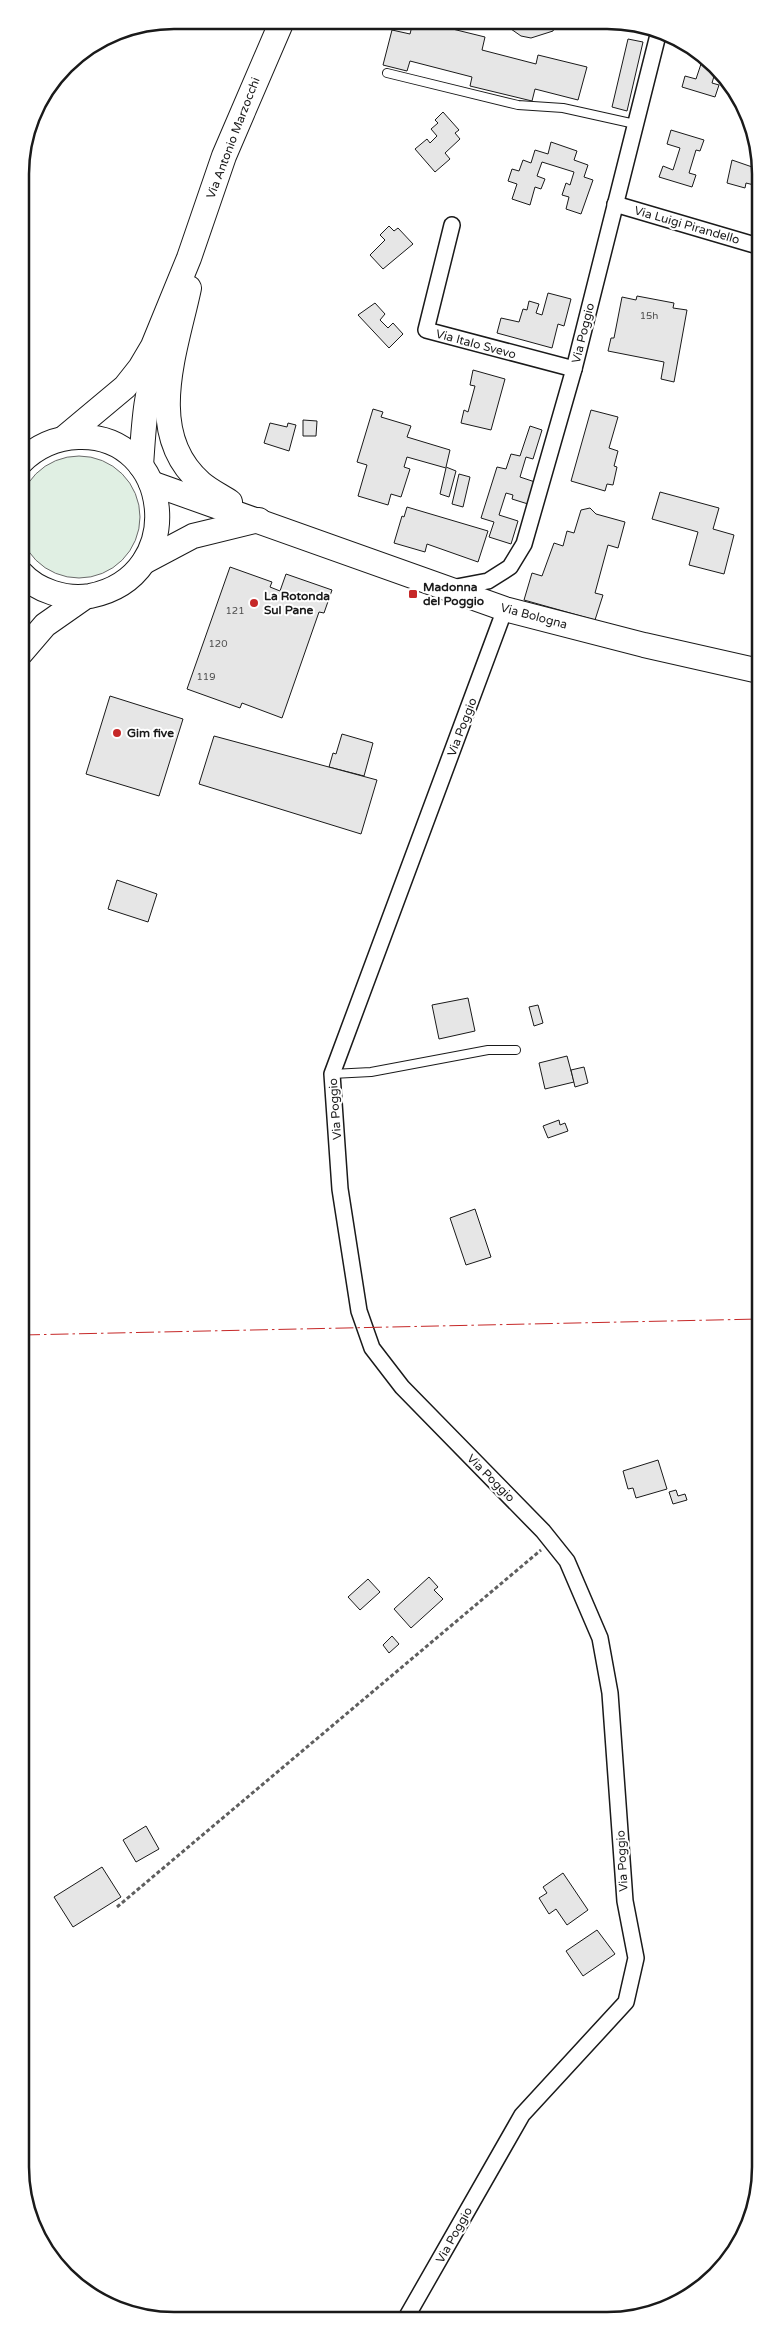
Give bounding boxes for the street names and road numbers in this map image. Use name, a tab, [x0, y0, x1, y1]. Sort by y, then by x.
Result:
street label: Via Antonio Marzocchi	[203, 75, 263, 201]
street label: Via Luigi Pirandello	[633, 203, 741, 247]
street label: Via Poggio	[569, 301, 597, 365]
street label: Via Italo Svevo	[434, 327, 518, 361]
street label: Via Bologna	[499, 600, 569, 632]
street label: Via Poggio	[444, 696, 480, 758]
street label: Via Poggio	[326, 1078, 344, 1140]
street label: Via Poggio	[464, 1451, 518, 1505]
street label: Via Poggio	[613, 1830, 631, 1892]
street label: Via Poggio	[433, 2205, 475, 2265]

